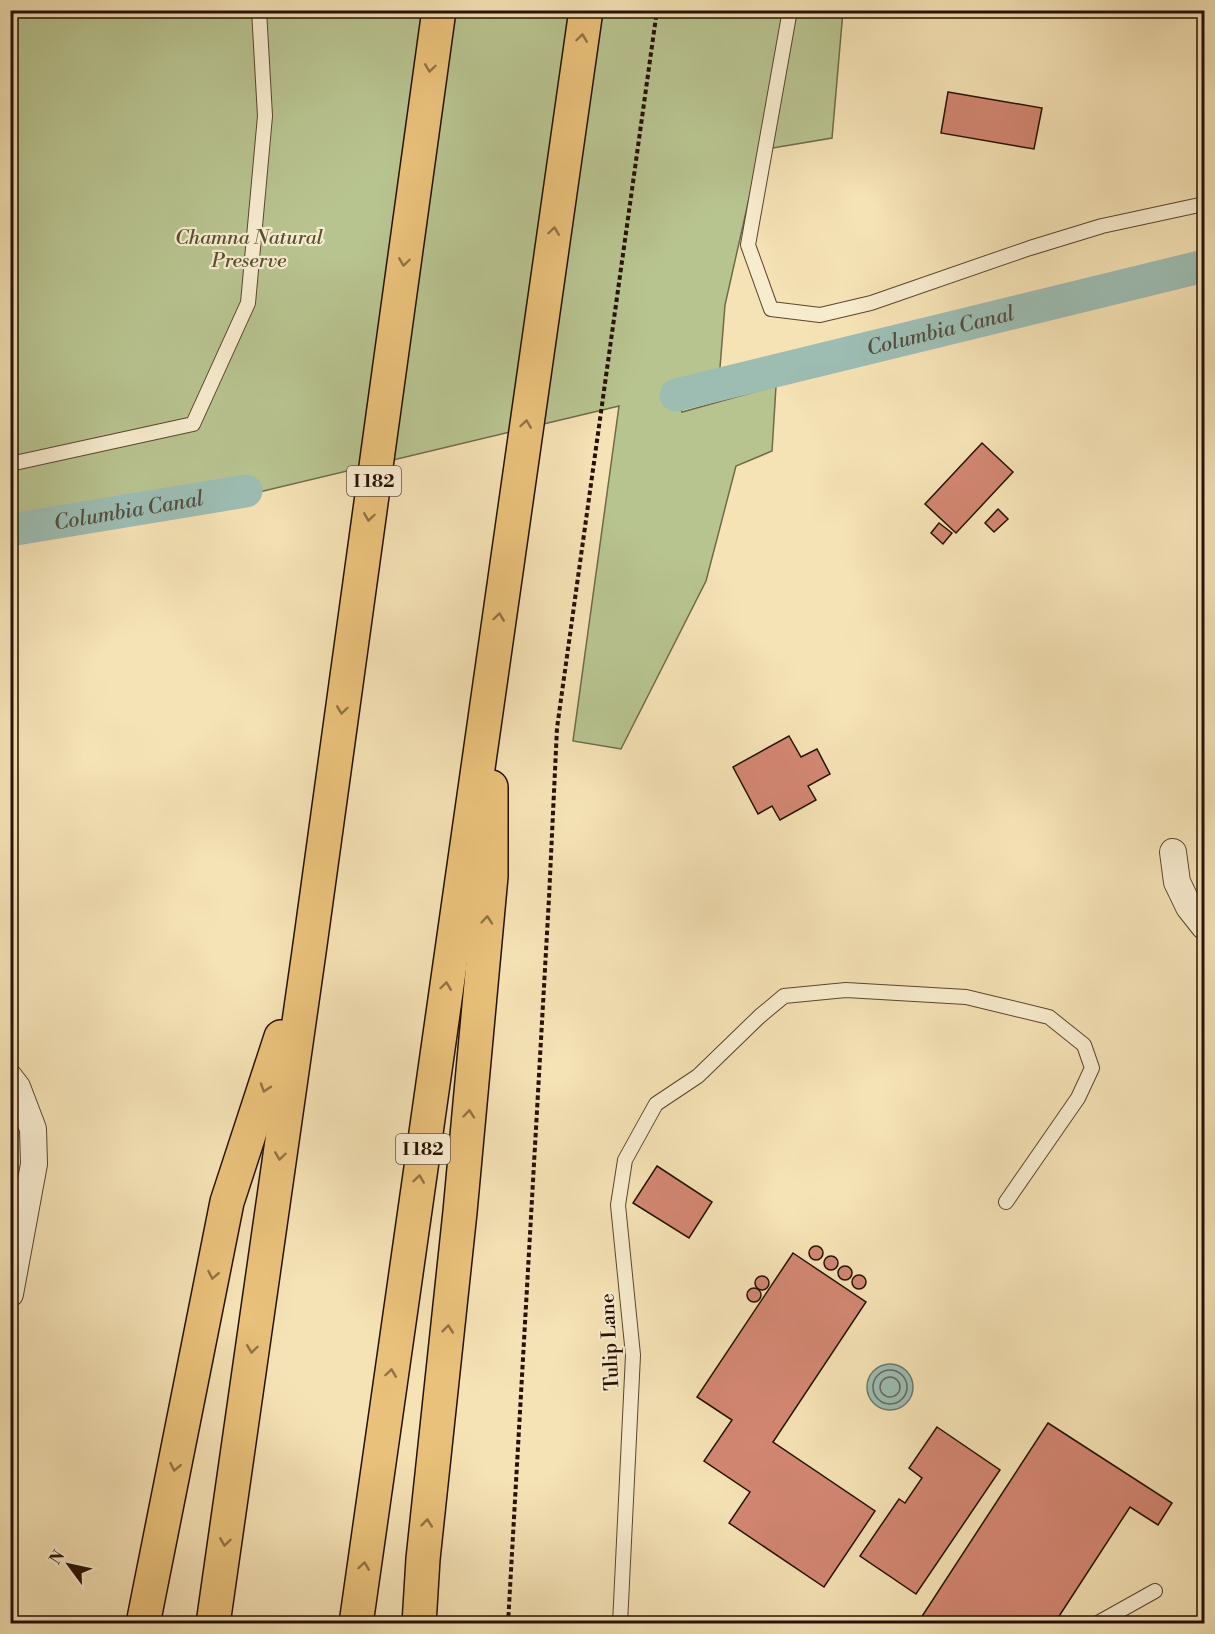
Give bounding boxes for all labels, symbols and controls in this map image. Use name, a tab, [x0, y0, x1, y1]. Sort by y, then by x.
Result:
one-way arrow	[575, 33, 587, 42]
one-way arrow	[425, 64, 437, 73]
park label: Chamna Natural Preserve	[175, 226, 324, 274]
one-way arrow	[548, 226, 560, 235]
one-way arrow	[398, 257, 410, 266]
water label: Columbia Canal	[864, 301, 1017, 362]
one-way arrow	[520, 419, 532, 428]
road number: I 182	[347, 466, 401, 496]
water label: Columbia Canal	[52, 486, 205, 537]
one-way arrow	[363, 513, 375, 522]
one-way arrow	[492, 612, 504, 621]
one-way arrow	[337, 706, 349, 715]
one-way arrow	[480, 916, 493, 925]
one-way arrow	[440, 982, 452, 991]
one-way arrow	[259, 1082, 272, 1093]
one-way arrow	[462, 1110, 475, 1119]
road number: I 182	[396, 1134, 450, 1164]
one-way arrow	[275, 1151, 287, 1160]
one-way arrow	[412, 1175, 424, 1184]
one-way arrow	[207, 1270, 220, 1280]
street label: Tulip Lane	[595, 1293, 626, 1391]
one-way arrow	[441, 1325, 454, 1334]
one-way arrow	[247, 1344, 259, 1354]
one-way arrow	[385, 1368, 397, 1377]
one-way arrow	[169, 1461, 182, 1471]
one-way arrow	[420, 1519, 433, 1528]
north arrow	[39, 1535, 99, 1595]
one-way arrow	[219, 1537, 231, 1547]
text: N	[45, 1546, 69, 1568]
one-way arrow	[357, 1561, 369, 1570]

